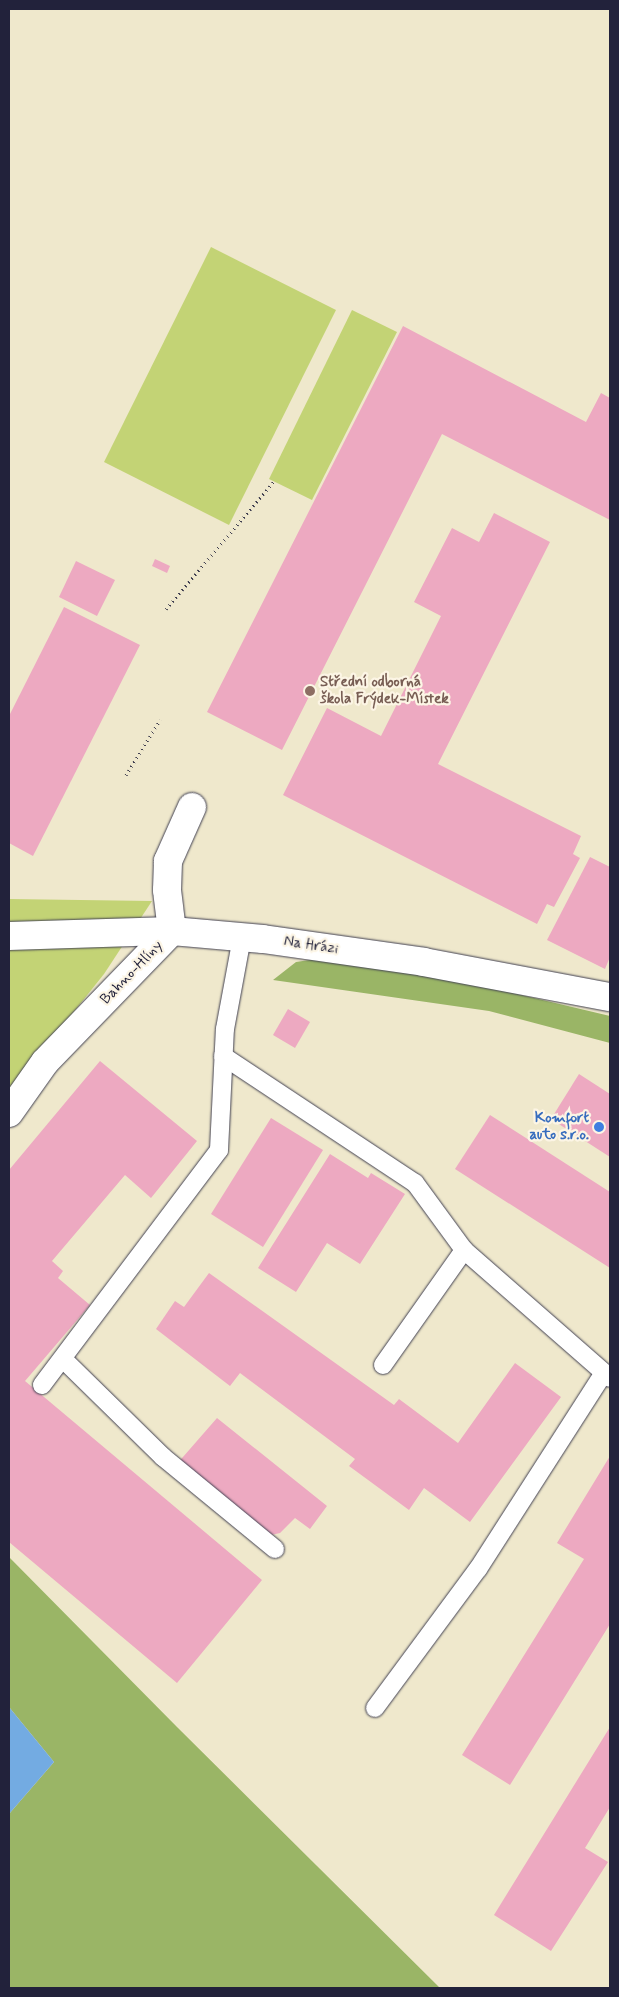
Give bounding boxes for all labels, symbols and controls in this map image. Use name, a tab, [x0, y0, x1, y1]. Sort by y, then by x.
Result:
place label: Střední odborná škola Frýdek-Místek	[320, 673, 449, 708]
marker: Střední odborná škola Frýdek-Místek	[304, 685, 316, 697]
street label: Na Hrázi	[282, 933, 340, 959]
street label: Bahno-Hlíny	[97, 937, 167, 1009]
place label: Komfort auto s.r.o.	[530, 1109, 589, 1144]
marker: Komfort auto s.r.o.	[593, 1121, 605, 1133]

